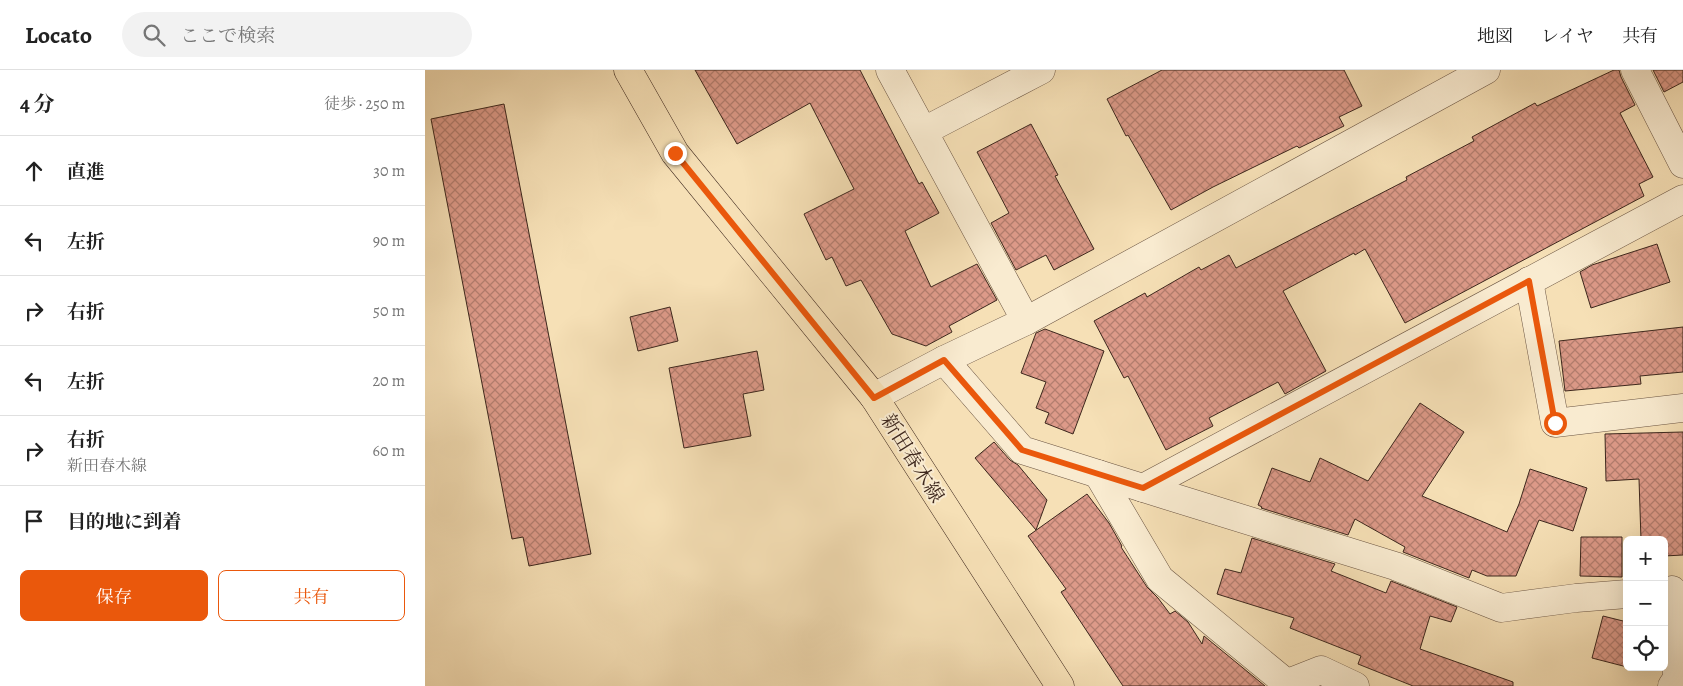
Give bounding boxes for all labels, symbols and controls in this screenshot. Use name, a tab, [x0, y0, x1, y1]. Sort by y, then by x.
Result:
search box	[122, 12, 472, 57]
text: Locato	[25, 19, 92, 51]
icon: search	[140, 21, 168, 49]
text: ここで検索	[180, 23, 275, 49]
text: 地図	[1477, 24, 1513, 48]
text: レイヤ	[1541, 24, 1594, 48]
text: 共有	[1622, 24, 1658, 48]
text: 4 分	[20, 90, 55, 118]
text: 徒歩 · 250 m	[324, 93, 405, 115]
route end	[664, 142, 687, 165]
icon: ahead	[20, 157, 48, 185]
text: 直進	[67, 159, 105, 185]
text: 30 m	[373, 160, 405, 182]
icon: left	[20, 227, 48, 255]
text: 左折	[67, 229, 105, 255]
text: 90 m	[373, 230, 405, 252]
icon: right	[20, 297, 48, 325]
text: 右折	[67, 299, 105, 325]
text: 50 m	[373, 300, 405, 322]
icon: left	[20, 367, 48, 395]
text: 左折	[67, 369, 105, 395]
text: 20 m	[372, 370, 405, 392]
street label: 新田春木線	[875, 409, 951, 508]
route start	[1544, 412, 1567, 435]
text: 右折	[67, 427, 105, 453]
icon: right	[20, 437, 48, 465]
text: 60 m	[373, 440, 405, 462]
text: 新田春木線	[67, 455, 147, 477]
icon: arrive	[20, 507, 48, 535]
text: 目的地に到着	[67, 509, 181, 535]
map controls	[1623, 536, 1668, 671]
button: +	[1623, 536, 1668, 581]
button: 保存	[20, 570, 208, 621]
button: 共有	[218, 570, 405, 621]
button: −	[1623, 581, 1668, 626]
button: locate	[1623, 626, 1668, 671]

